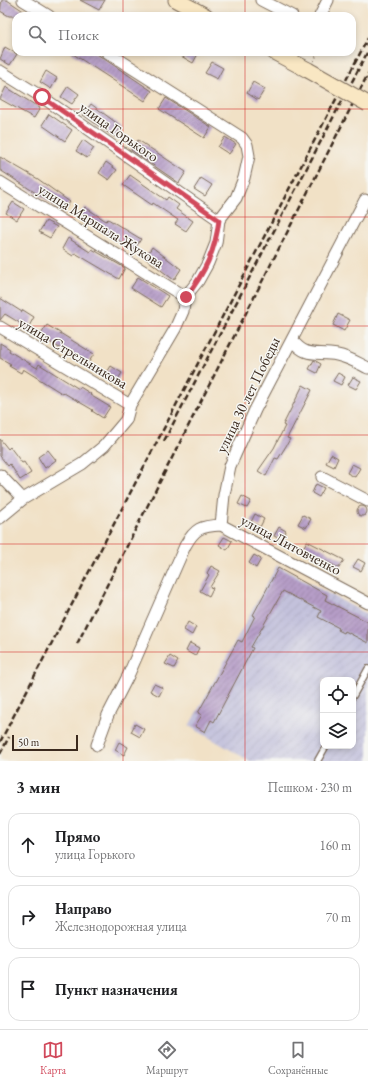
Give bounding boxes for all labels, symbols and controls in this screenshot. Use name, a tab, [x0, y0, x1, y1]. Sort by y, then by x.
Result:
search box	[12, 12, 356, 56]
icon: search	[26, 23, 48, 45]
text: Поиск	[58, 25, 99, 44]
route start	[33, 88, 51, 106]
street label: улица Горького	[76, 97, 163, 166]
street label: улица Маршала Жукова	[35, 179, 168, 272]
route end	[177, 288, 195, 306]
street label: улица Стрельникова	[15, 313, 131, 393]
street label: улица 30 лет Победы	[211, 334, 284, 456]
street label: улица Литовченко	[238, 510, 345, 579]
map controls	[320, 677, 356, 749]
button: locate	[320, 677, 356, 713]
button: layers	[320, 713, 356, 749]
scale bar	[12, 733, 78, 752]
text: 50 m	[18, 735, 39, 749]
text: 3 мин	[16, 776, 60, 798]
text: Пешком · 230 m	[268, 779, 352, 796]
text: Прямо	[55, 827, 100, 846]
icon: ahead	[17, 834, 39, 856]
text: 160 m	[320, 837, 351, 854]
text: улица Горького	[55, 846, 135, 863]
text: Направо	[55, 899, 112, 918]
icon: right	[17, 906, 39, 928]
text: 70 m	[326, 909, 351, 926]
text: Железнодорожная улица	[55, 918, 187, 935]
icon: arrive	[17, 978, 39, 1000]
text: Пункт назначения	[55, 980, 178, 999]
tab: Карта	[40, 1039, 66, 1077]
tab: Маршрут	[146, 1039, 188, 1077]
tab: Сохранённые	[268, 1039, 328, 1077]

